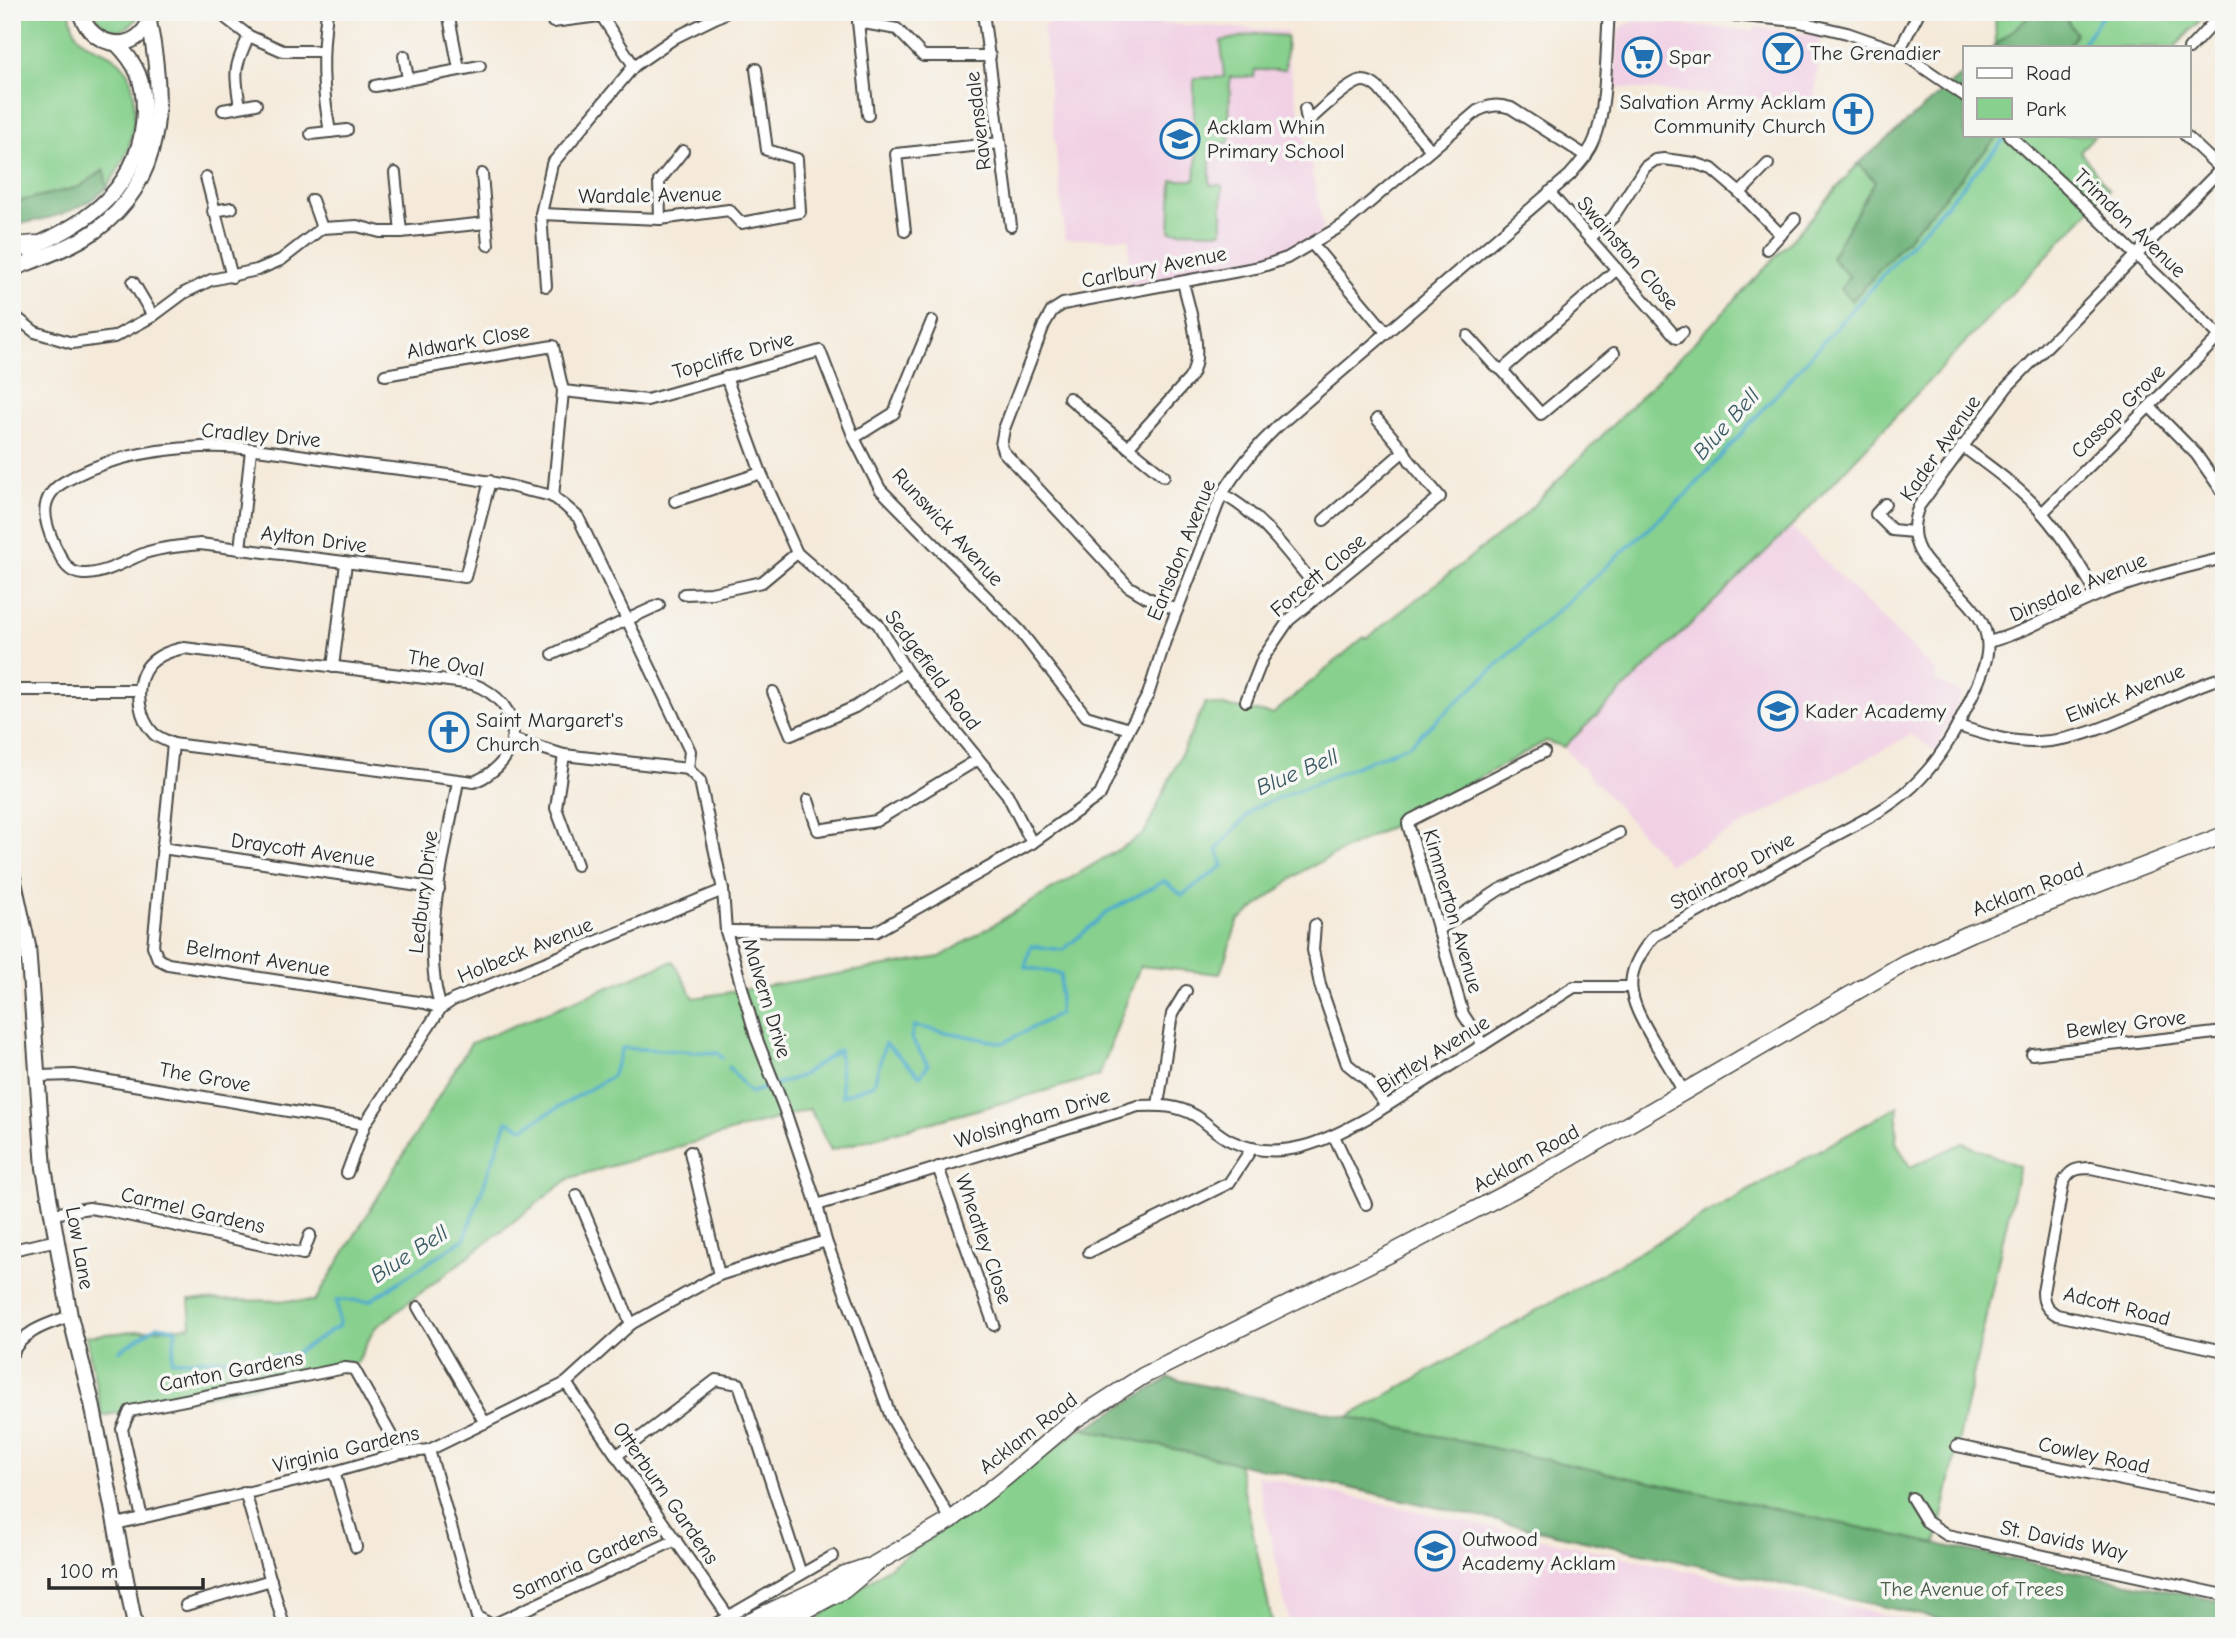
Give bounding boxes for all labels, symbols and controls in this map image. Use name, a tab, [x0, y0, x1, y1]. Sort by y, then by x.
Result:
bar icon: The Grenadier	[1762, 32, 1804, 74]
supermarket icon: Spar	[1621, 36, 1663, 78]
place label: The Grenadier	[1810, 41, 1941, 65]
place label: Spar	[1669, 45, 1712, 69]
legend	[1963, 46, 2190, 136]
text: Road	[2026, 61, 2071, 85]
street label: Ravensdale	[960, 70, 996, 172]
place label: Salvation Army Acklam Community Church	[1620, 90, 1826, 138]
church icon: Salvation Army Acklam Community Church	[1832, 93, 1874, 135]
text: Park	[2026, 97, 2066, 121]
place label: Acklam Whin Primary School	[1207, 115, 1345, 163]
school or university icon: Acklam Whin Primary School	[1159, 118, 1201, 160]
street label: Trimdon Avenue	[2069, 164, 2191, 282]
street label: Wardale Avenue	[578, 182, 722, 208]
street label: Swainston Close	[1572, 191, 1684, 315]
street label: Carlbury Avenue	[1079, 241, 1229, 293]
street label: Aldwark Close	[405, 318, 531, 364]
street label: Topcliffe Drive	[670, 326, 796, 384]
street label: Cassop Grove	[2066, 359, 2170, 463]
water label: Blue Bell	[1687, 382, 1766, 465]
street label: Kader Avenue	[1895, 391, 1985, 505]
street label: Cradley Drive	[200, 418, 322, 452]
street label: Runswick Avenue	[887, 463, 1009, 591]
street label: Earlsdon Avenue	[1142, 476, 1220, 624]
street label: Aylton Drive	[260, 521, 368, 557]
street label: Forcett Close	[1265, 528, 1371, 622]
street label: Dinsdale Avenue	[2006, 547, 2150, 627]
street label: Sedgefield Road	[880, 605, 986, 735]
street label: The Oval	[406, 644, 486, 682]
street label: Elwick Avenue	[2062, 658, 2188, 728]
school or university icon: Kader Academy	[1757, 690, 1799, 732]
place label: Kader Academy	[1805, 699, 1947, 723]
place label: Saint Margaret's Church	[476, 708, 623, 756]
church icon: Saint Margaret's Church	[428, 711, 470, 753]
water label: Blue Bell	[1252, 742, 1343, 801]
street label: Kimmerton Avenue	[1418, 826, 1488, 996]
street label: Staindrop Drive	[1666, 827, 1798, 915]
street label: Draycott Avenue	[229, 828, 377, 872]
street label: Ledbury Drive	[404, 829, 442, 955]
street label: Acklam Road	[1969, 857, 2087, 921]
street label: Holbeck Avenue	[454, 912, 596, 988]
street label: Belmont Avenue	[184, 935, 332, 981]
street label: Malvern Drive	[737, 935, 797, 1061]
street label: Bewley Grove	[2065, 1005, 2187, 1043]
street label: Birtley Avenue	[1373, 1010, 1493, 1098]
street label: The Grove	[157, 1057, 253, 1097]
street label: Wolsingham Drive	[952, 1083, 1112, 1153]
street label: Acklam Road	[1469, 1119, 1583, 1197]
street label: Wheatley Close	[951, 1171, 1017, 1307]
street label: Carmel Gardens	[119, 1182, 267, 1238]
street label: Low Lane	[61, 1205, 99, 1291]
water label: Blue Bell	[365, 1219, 453, 1289]
street label: Adcott Road	[2061, 1281, 2173, 1331]
street label: Canton Gardens	[157, 1345, 305, 1397]
street label: Acklam Road	[974, 1387, 1082, 1479]
street label: Otterburn Gardens	[608, 1417, 724, 1569]
street label: Virginia Gardens	[270, 1420, 422, 1478]
street label: Cowley Road	[2036, 1431, 2152, 1479]
street label: St. Davids Way	[1998, 1515, 2130, 1565]
street label: Samaria Gardens	[509, 1517, 661, 1605]
place label: Outwood Academy Acklam	[1462, 1527, 1616, 1575]
school or university icon: Outwood Academy Acklam	[1414, 1530, 1456, 1572]
scale bar	[49, 1547, 203, 1591]
text: 100 m	[60, 1559, 118, 1583]
park label: The Avenue of Trees	[1880, 1577, 2064, 1601]

